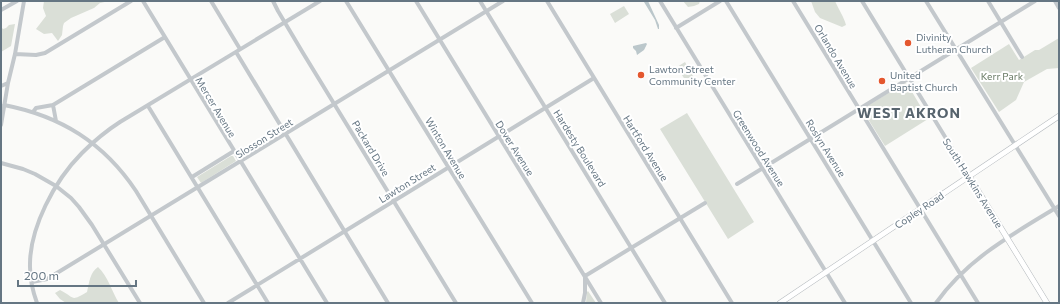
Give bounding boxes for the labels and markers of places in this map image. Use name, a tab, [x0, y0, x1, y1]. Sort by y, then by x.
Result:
place label: Divinity Lutheran Church	[916, 31, 992, 55]
marker: Divinity Lutheran Church	[903, 38, 913, 48]
place label: Lawton Street Community Center	[649, 63, 736, 87]
place label: United Baptist Church	[890, 69, 957, 93]
marker: Lawton Street Community Center	[636, 70, 646, 80]
marker: United Baptist Church	[877, 76, 887, 86]

